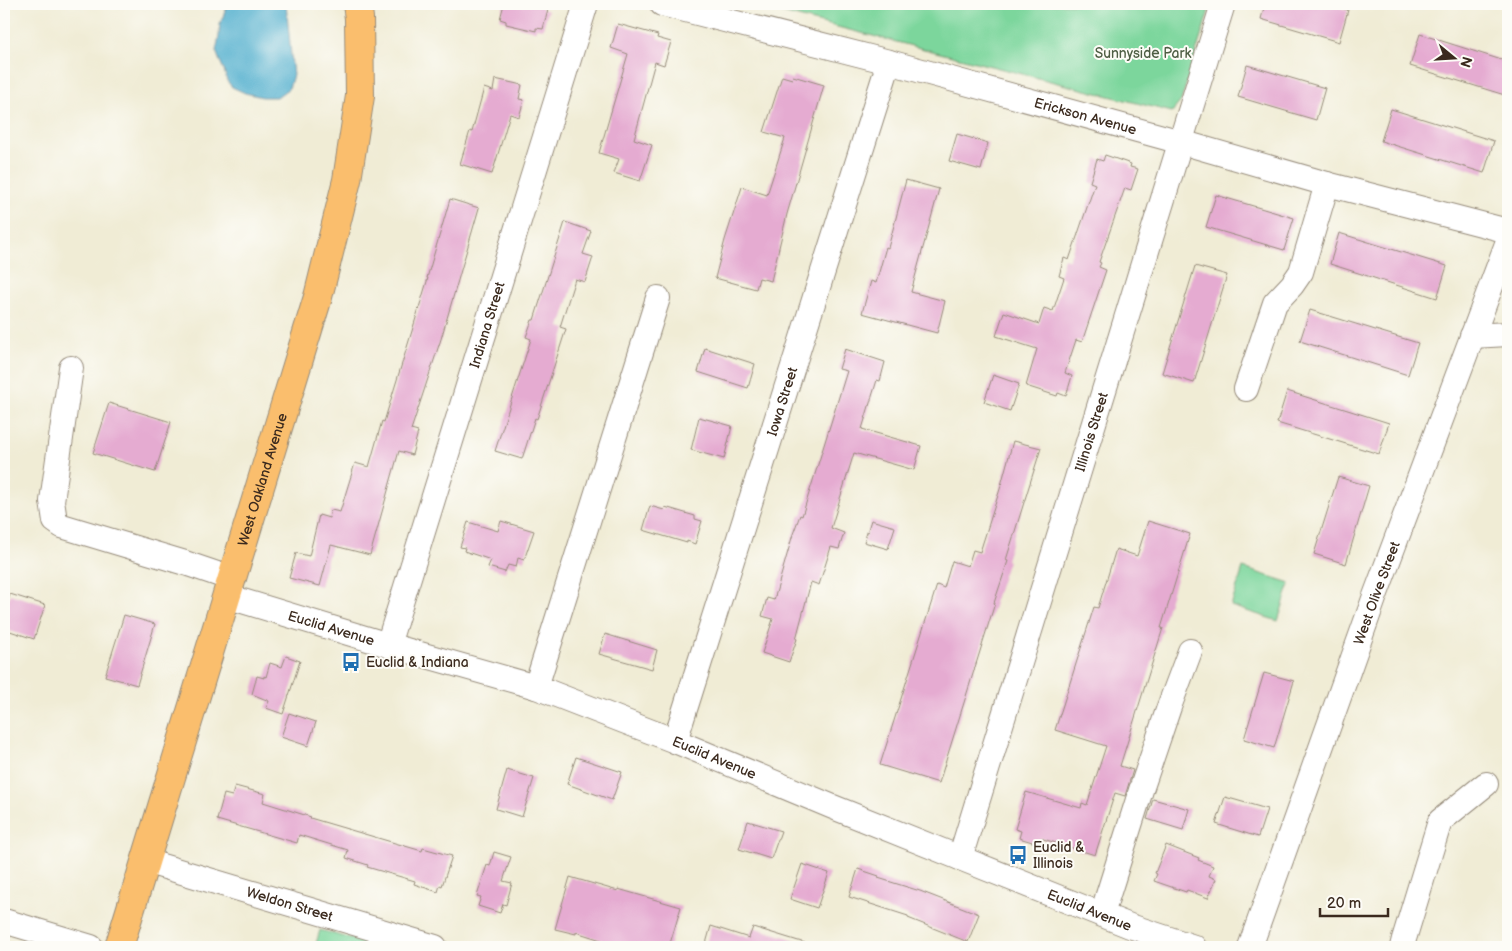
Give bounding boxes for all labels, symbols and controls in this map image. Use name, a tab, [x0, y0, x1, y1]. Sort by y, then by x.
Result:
north arrow	[1430, 32, 1480, 82]
park label: Sunnyside Park	[1095, 45, 1191, 62]
text: N	[1456, 54, 1476, 69]
street label: Erickson Avenue	[1032, 94, 1139, 138]
street label: Indiana Street	[466, 279, 508, 370]
street label: Iowa Street	[763, 364, 801, 438]
street label: Illinois Street	[1071, 389, 1112, 473]
street label: West Oakland Avenue	[234, 411, 291, 548]
street label: West Olive Street	[1350, 538, 1403, 647]
street label: Euclid Avenue	[286, 607, 377, 649]
bus stop icon: Euclid & Indiana	[340, 651, 362, 673]
place label: Euclid & Indiana	[366, 654, 469, 671]
street label: Euclid Avenue	[670, 732, 759, 783]
place label: Euclid & Illinois	[1033, 839, 1085, 872]
bus stop icon: Euclid & Illinois	[1007, 844, 1029, 866]
street label: Weldon Street	[245, 883, 336, 925]
street label: Euclid Avenue	[1045, 885, 1134, 934]
scale bar	[1320, 886, 1387, 918]
text: 20 m	[1327, 894, 1361, 913]

